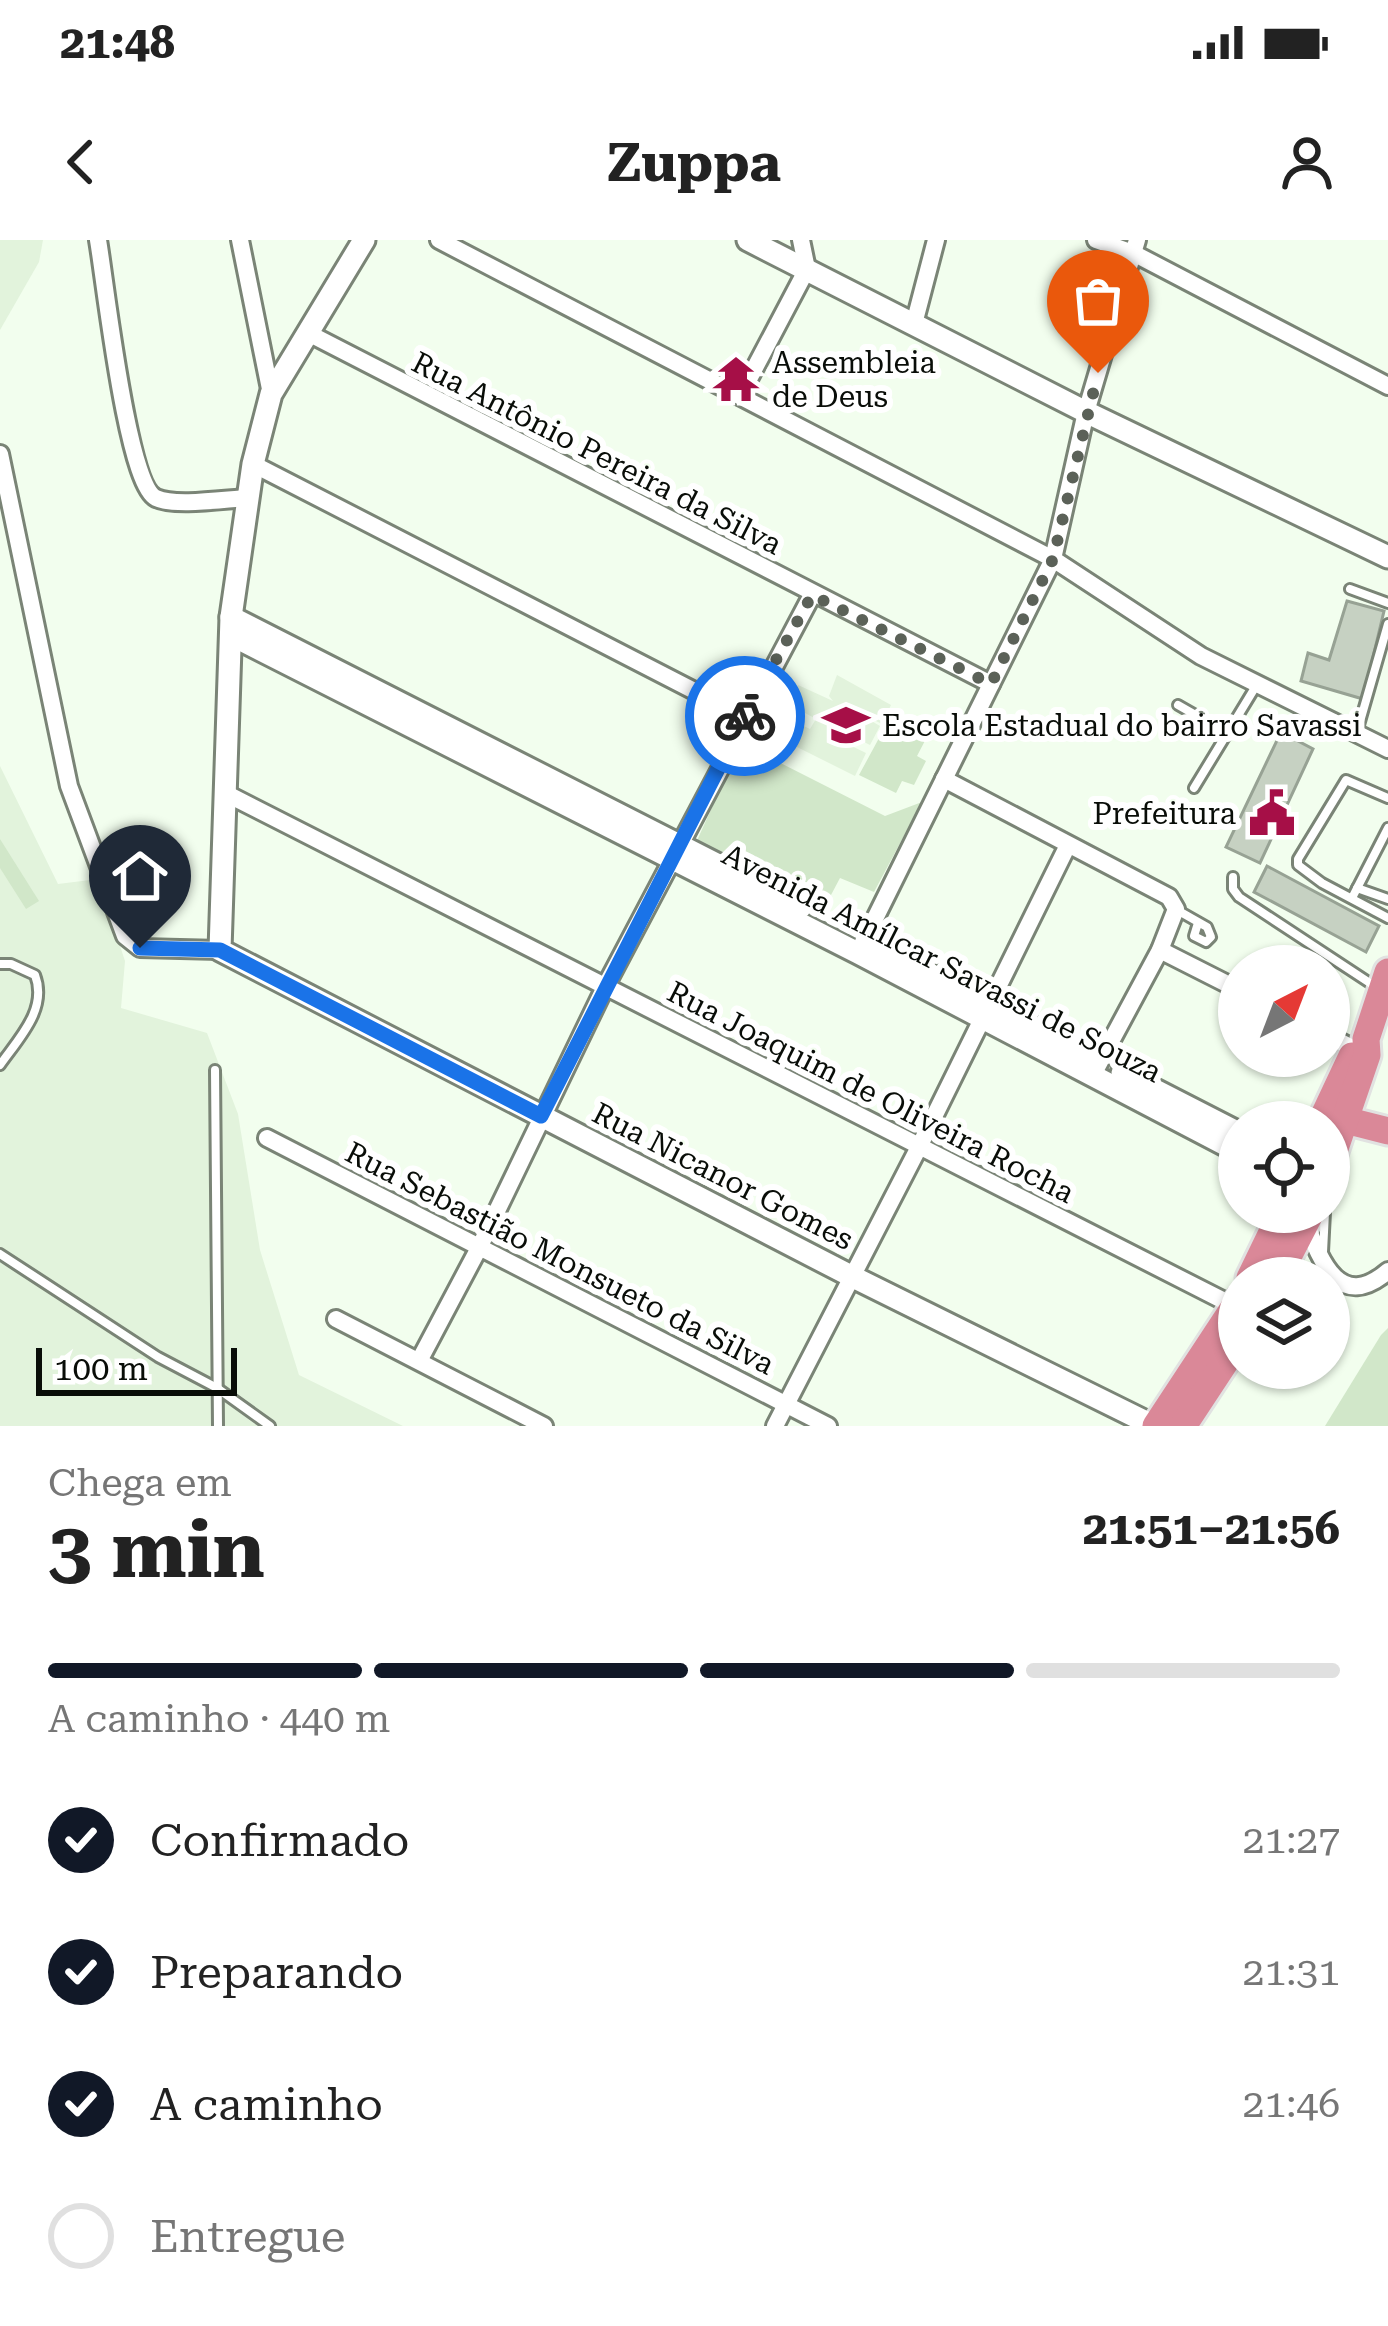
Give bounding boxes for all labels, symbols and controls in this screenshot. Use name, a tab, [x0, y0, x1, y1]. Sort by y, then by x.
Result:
text: 21:48	[60, 16, 175, 69]
icon: back	[48, 129, 114, 195]
icon: person	[1274, 129, 1340, 195]
text: Zuppa	[607, 131, 781, 194]
pin	[1047, 250, 1149, 373]
icon: bag	[1065, 268, 1131, 334]
street label: Rua Antônio Pereira da Silva	[406, 344, 788, 562]
place label: Assembleia de Deus	[772, 345, 936, 414]
temple icon: Assembleia de Deus	[711, 354, 761, 404]
courier	[685, 656, 805, 776]
icon: bike	[712, 683, 778, 749]
school or university icon: Escola Estadual do bairro Savassi	[821, 700, 871, 750]
place label: Escola Estadual do bairro Savassi	[882, 708, 1362, 743]
public building icon: Prefeitura	[1247, 788, 1297, 838]
place label: Prefeitura	[1092, 796, 1236, 831]
pin	[89, 825, 191, 948]
street label: Avenida Amílcar Savassi de Souza	[717, 837, 1167, 1089]
icon: home	[107, 843, 173, 909]
north arrow	[1218, 945, 1350, 1077]
map controls	[1218, 945, 1350, 1389]
street label: Rua Joaquim de Oliveira Rocha	[662, 974, 1080, 1210]
street label: Rua Nicanor Gomes	[587, 1095, 859, 1257]
button: locate	[1218, 1101, 1350, 1233]
street label: Rua Sebastião Monsueto da Silva	[340, 1134, 780, 1382]
button: layers	[1218, 1257, 1350, 1389]
scale bar	[36, 1342, 237, 1395]
text: 100 m	[54, 1349, 148, 1388]
text: Chega em	[48, 1460, 232, 1506]
text: 21:51–21:56	[1083, 1502, 1340, 1555]
text: 3 min	[48, 1505, 265, 1596]
text: A caminho · 440 m	[48, 1696, 390, 1742]
icon: check	[48, 1807, 114, 1873]
text: Confirmado	[150, 1814, 409, 1867]
text: 21:27	[1243, 1817, 1340, 1863]
icon: check	[48, 1939, 114, 2005]
text: Preparando	[150, 1946, 403, 1999]
text: 21:31	[1243, 1949, 1340, 1995]
icon: check	[48, 2071, 114, 2137]
text: A caminho	[150, 2078, 383, 2131]
text: 21:46	[1243, 2081, 1340, 2127]
text: Entregue	[150, 2210, 346, 2263]

